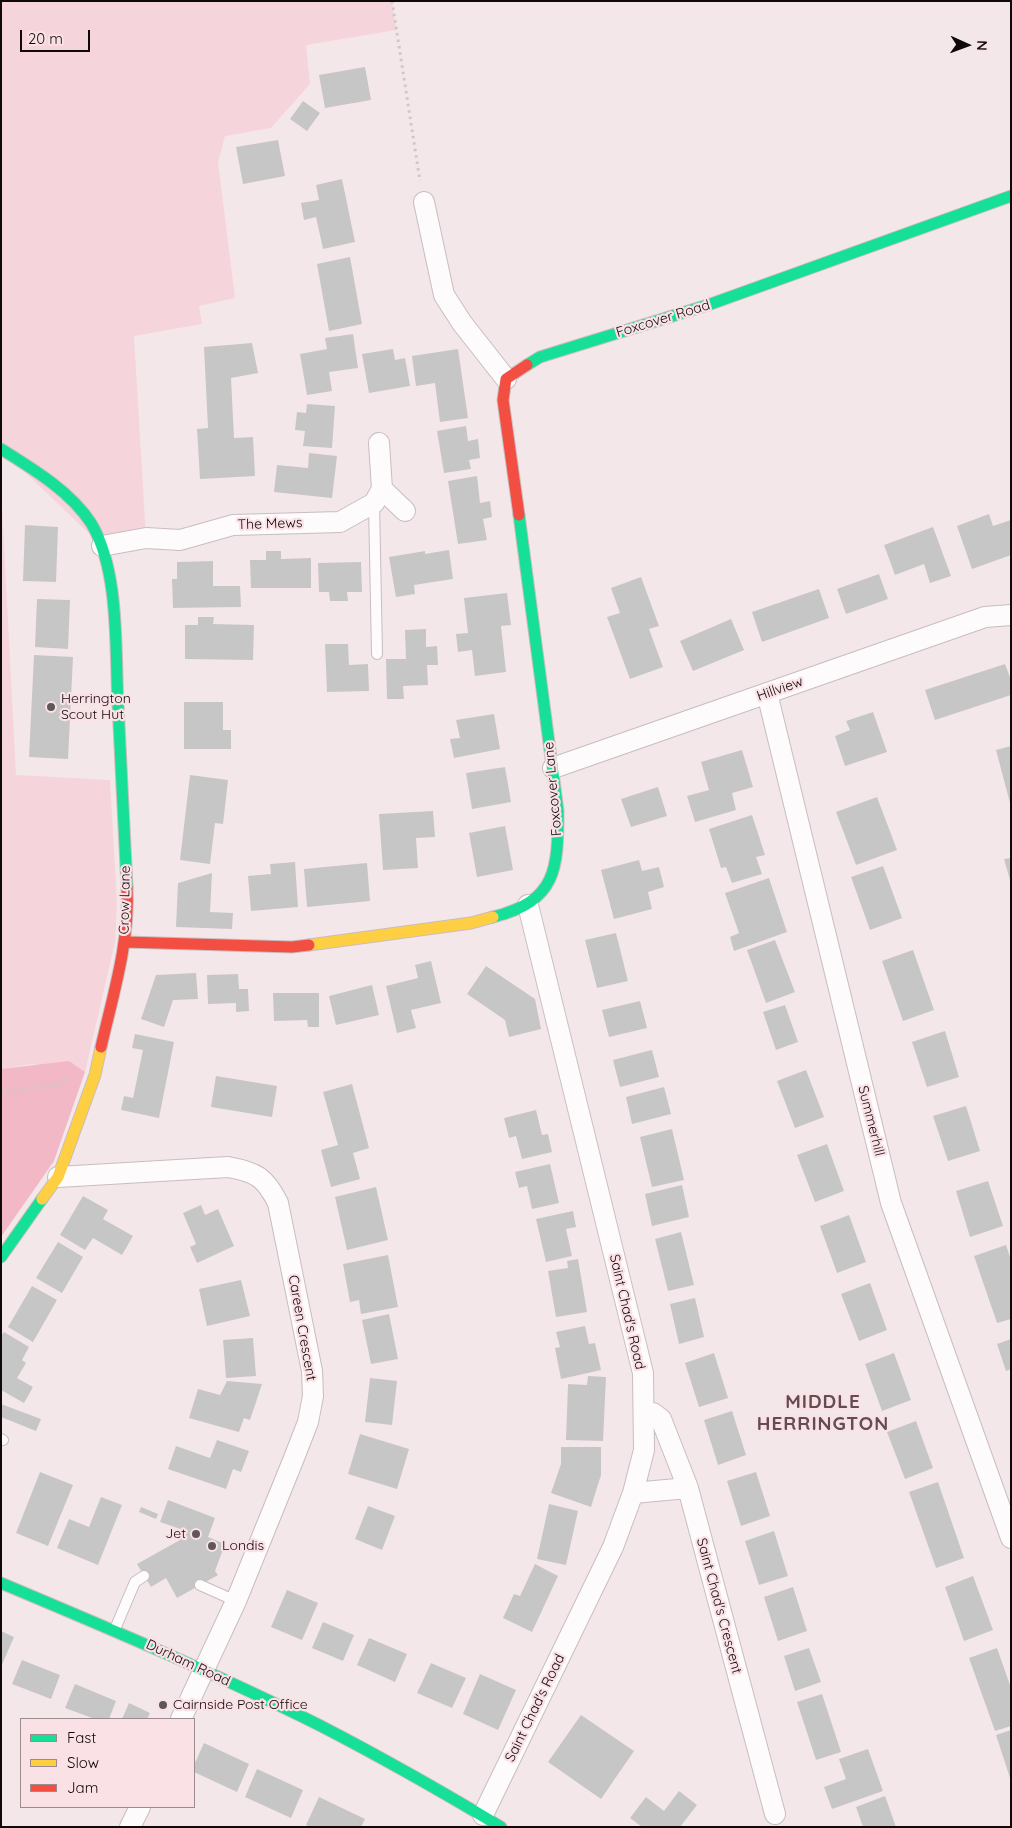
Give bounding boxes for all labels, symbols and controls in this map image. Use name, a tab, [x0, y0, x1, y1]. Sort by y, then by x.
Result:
scale bar	[22, 20, 92, 52]
north arrow	[942, 20, 992, 70]
text: 20 m	[28, 29, 63, 48]
text: N	[973, 40, 991, 51]
street label: Foxcover Road	[614, 297, 712, 341]
street label: The Mews	[237, 514, 303, 534]
street label: Hillview	[755, 673, 805, 705]
place label: Herrington Scout Hut	[61, 691, 131, 724]
marker: Herrington Scout Hut	[45, 701, 57, 713]
street label: Foxcover Lane	[541, 741, 565, 837]
street label: Crow Lane	[116, 865, 134, 935]
street label: Summerhill	[854, 1084, 888, 1158]
street label: Saint Chad's Road	[606, 1253, 648, 1371]
street label: Careen Crescent	[284, 1274, 320, 1382]
district label: MIDDLE HERRINGTON	[756, 1391, 890, 1435]
place label: Jet	[165, 1526, 186, 1542]
marker: Jet	[190, 1528, 202, 1540]
street label: Saint Chad's Crescent	[693, 1536, 745, 1676]
place label: Londis	[222, 1538, 264, 1554]
marker: Londis	[206, 1540, 218, 1552]
street label: Durham Road	[143, 1636, 233, 1690]
street label: Saint Chad's Road	[502, 1651, 568, 1765]
place label: Cairnside Post Office	[173, 1697, 308, 1713]
marker: Cairnside Post Office	[157, 1699, 169, 1711]
legend	[20, 1718, 195, 1808]
text: Fast	[67, 1728, 96, 1747]
text: Slow	[67, 1753, 99, 1772]
text: Jam	[67, 1778, 98, 1797]

